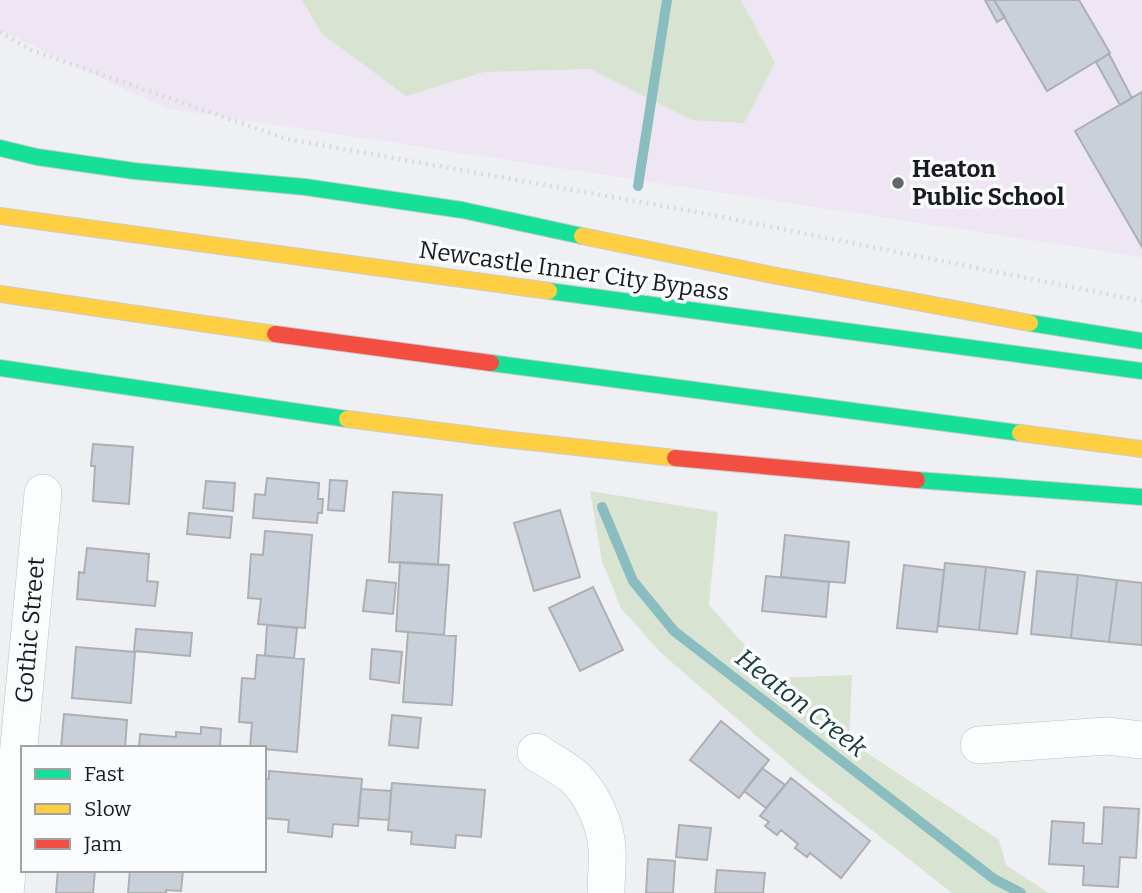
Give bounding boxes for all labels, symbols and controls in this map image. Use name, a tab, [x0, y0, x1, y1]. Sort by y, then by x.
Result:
place label: Heaton Public School	[912, 155, 1065, 211]
marker: Heaton Public School	[890, 175, 906, 191]
street label: Newcastle Inner City Bypass	[417, 235, 731, 307]
street label: Gothic Street	[10, 555, 50, 704]
water label: Heaton Creek	[729, 642, 873, 764]
legend	[21, 746, 266, 872]
text: Fast	[84, 761, 125, 787]
text: Slow	[84, 796, 131, 822]
text: Jam	[83, 831, 122, 857]

